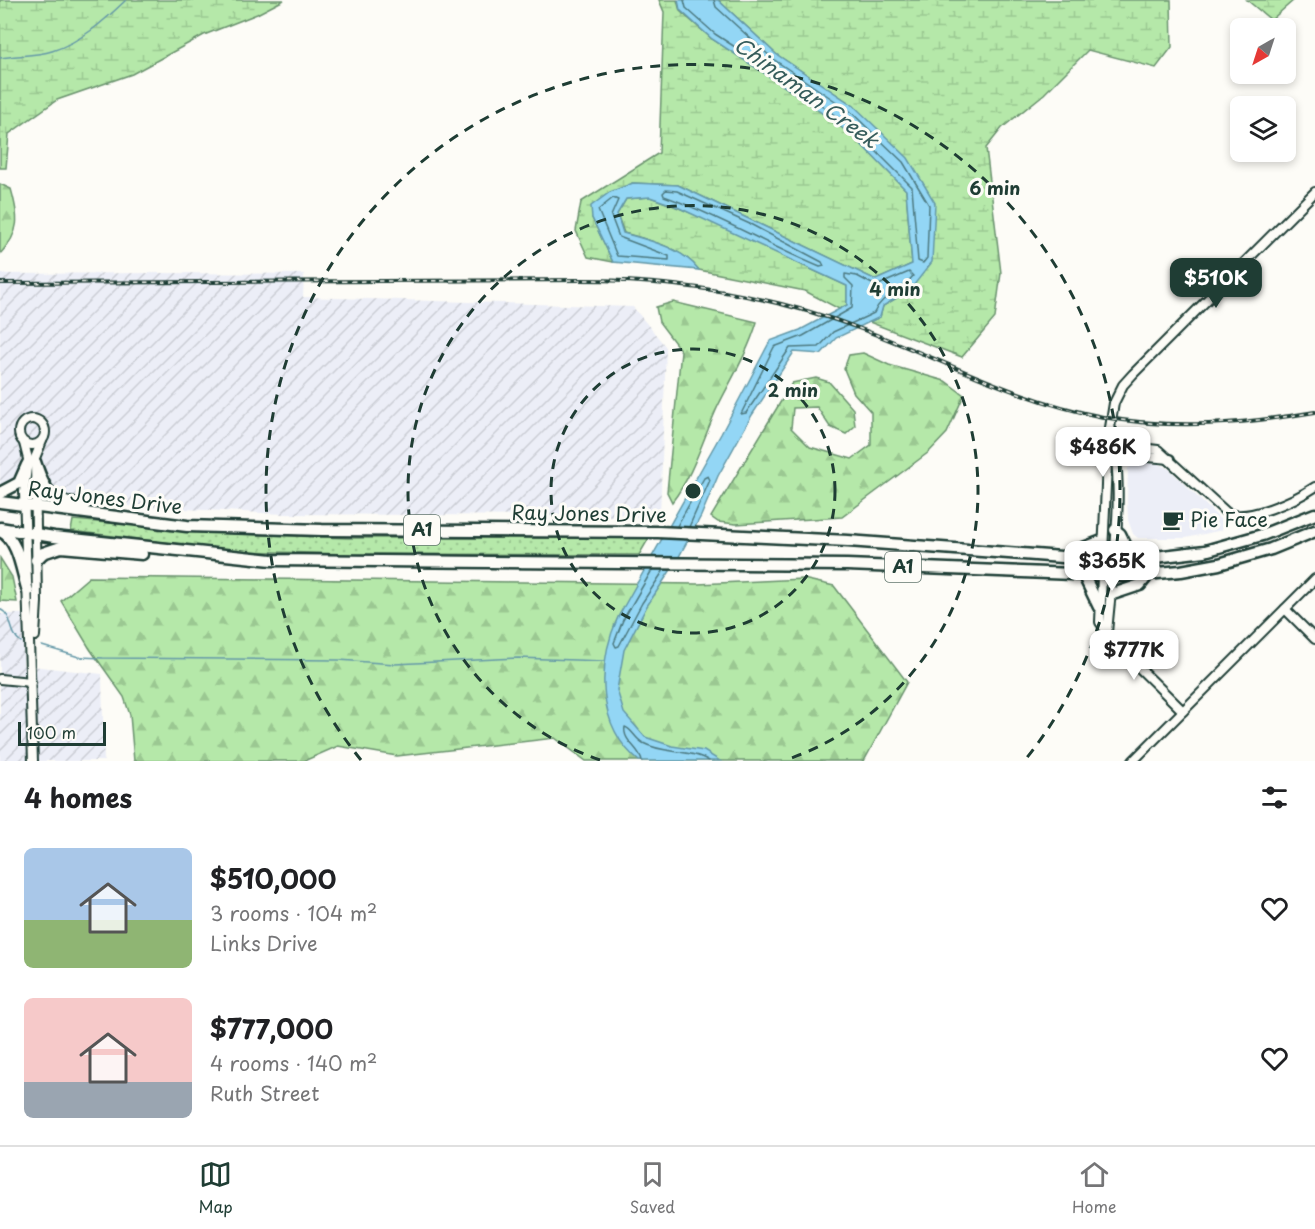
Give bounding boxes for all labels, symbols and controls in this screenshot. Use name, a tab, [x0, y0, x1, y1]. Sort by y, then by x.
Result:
north arrow	[1230, 18, 1296, 84]
map controls	[1230, 18, 1296, 162]
water label: Chinaman Creek	[728, 28, 887, 156]
button: layers	[1230, 96, 1296, 162]
text: 6 min	[970, 174, 1020, 201]
pin: $510K	[1174, 258, 1258, 309]
text: $510K	[1184, 262, 1248, 292]
text: 4 min	[869, 275, 921, 302]
text: 2 min	[768, 376, 818, 403]
pin: $486K	[1061, 427, 1145, 478]
text: $486K	[1069, 431, 1137, 461]
street label: Ray Jones Drive	[26, 473, 184, 521]
centre of rings	[683, 481, 703, 501]
street label: Ray Jones Drive	[511, 497, 667, 529]
place label: Pie Face	[1190, 504, 1268, 534]
cafe icon: Pie Face	[1161, 508, 1185, 532]
road number: A1	[404, 515, 440, 545]
pin: $365K	[1070, 541, 1154, 592]
text: $365K	[1078, 545, 1146, 575]
road number: A1	[885, 552, 921, 582]
pin: $777K	[1092, 630, 1176, 681]
text: $777K	[1104, 634, 1164, 664]
scale bar	[18, 719, 106, 746]
text: 100 m	[27, 720, 76, 744]
text: 4 homes	[24, 778, 132, 817]
icon: filters	[1258, 781, 1291, 814]
text: $510,000	[210, 859, 337, 898]
icon: home	[72, 872, 144, 944]
icon: heart	[1258, 892, 1291, 925]
text: 3 rooms · 104 m²	[210, 898, 377, 928]
text: Links Drive	[210, 928, 318, 958]
text: $777,000	[210, 1009, 333, 1048]
icon: home	[72, 1022, 144, 1094]
icon: heart	[1258, 1042, 1291, 1075]
text: 4 rooms · 140 m²	[210, 1048, 377, 1078]
text: Ruth Street	[210, 1078, 320, 1108]
tab: Map	[198, 1158, 233, 1218]
tab: Saved	[630, 1158, 675, 1218]
tab: Home	[1072, 1158, 1117, 1218]

